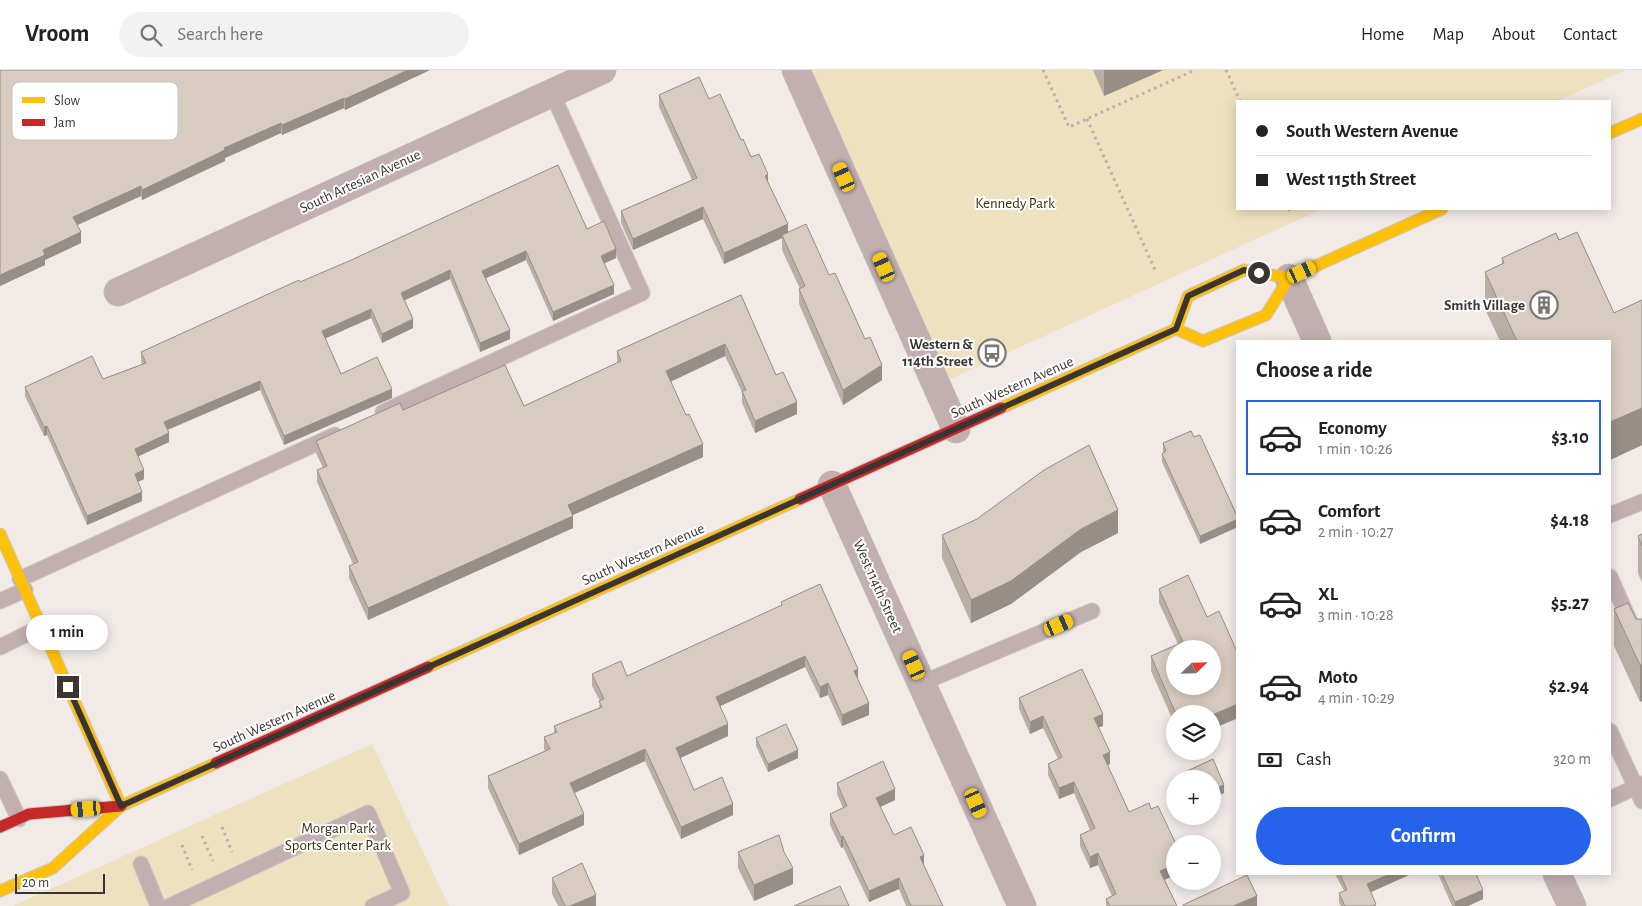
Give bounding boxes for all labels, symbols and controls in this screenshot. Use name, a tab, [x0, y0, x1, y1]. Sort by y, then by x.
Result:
search box	[119, 12, 469, 57]
icon: search	[137, 21, 165, 49]
text: Vroom	[25, 22, 89, 46]
text: Search here	[177, 25, 263, 44]
text: Home	[1361, 26, 1404, 44]
text: Map	[1432, 26, 1464, 44]
text: About	[1492, 26, 1535, 44]
text: Contact	[1563, 26, 1617, 44]
legend	[12, 82, 178, 140]
text: Slow	[54, 94, 81, 108]
text: Jam	[54, 116, 76, 130]
text: South Western Avenue	[1286, 122, 1458, 141]
street label: South Artesian Avenue	[297, 147, 423, 216]
car	[831, 160, 856, 194]
text: West 115th Street	[1286, 170, 1416, 189]
park label: Kennedy Park	[975, 196, 1055, 211]
car	[871, 250, 896, 284]
car	[1285, 259, 1318, 285]
route start	[1248, 262, 1270, 284]
building icon: Smith Village	[1529, 290, 1559, 320]
place label: Smith Village	[1444, 298, 1525, 313]
place label: Western & 114th Street	[902, 337, 973, 369]
bus stop icon: Western & 114th Street	[977, 338, 1007, 368]
street label: South Western Avenue	[949, 354, 1076, 421]
text: Choose a ride	[1256, 359, 1372, 381]
icon: car	[1258, 415, 1303, 460]
text: Economy	[1318, 419, 1387, 438]
text: $3.10	[1551, 428, 1589, 447]
text: 1 min · 10:26	[1318, 441, 1392, 457]
icon: car	[1258, 498, 1303, 543]
text: Comfort	[1318, 502, 1380, 521]
text: $4.18	[1550, 511, 1589, 530]
street label: South Western Avenue	[580, 521, 707, 588]
text: 2 min · 10:27	[1318, 524, 1393, 540]
street label: West 114th Street	[850, 537, 905, 635]
icon: car	[1258, 581, 1303, 626]
text: XL	[1318, 585, 1338, 604]
text: $5.27	[1551, 594, 1589, 613]
text: 3 min · 10:28	[1318, 607, 1394, 623]
car	[1042, 612, 1075, 638]
callout: 1 min	[27, 614, 109, 650]
text: 1 min	[50, 624, 84, 640]
north arrow	[1166, 640, 1221, 695]
map controls	[1166, 640, 1221, 890]
car	[901, 648, 926, 682]
icon: car	[1258, 664, 1303, 709]
text: Moto	[1318, 668, 1358, 687]
route end	[57, 676, 79, 698]
text: $2.94	[1548, 677, 1589, 696]
street label: South Western Avenue	[211, 688, 338, 755]
text: 4 min · 10:29	[1318, 690, 1395, 706]
button: layers	[1166, 705, 1221, 760]
icon: cash	[1256, 746, 1284, 774]
text: Cash	[1296, 750, 1332, 769]
text: 320 m	[1553, 751, 1591, 767]
button: +	[1166, 770, 1221, 825]
car	[963, 786, 988, 820]
car	[70, 800, 101, 818]
button: Confirm	[1256, 807, 1591, 865]
park label: Morgan Park Sports Center Park	[285, 821, 391, 853]
button: −	[1166, 835, 1221, 890]
scale bar	[15, 871, 105, 894]
text: 20 m	[22, 876, 49, 890]

